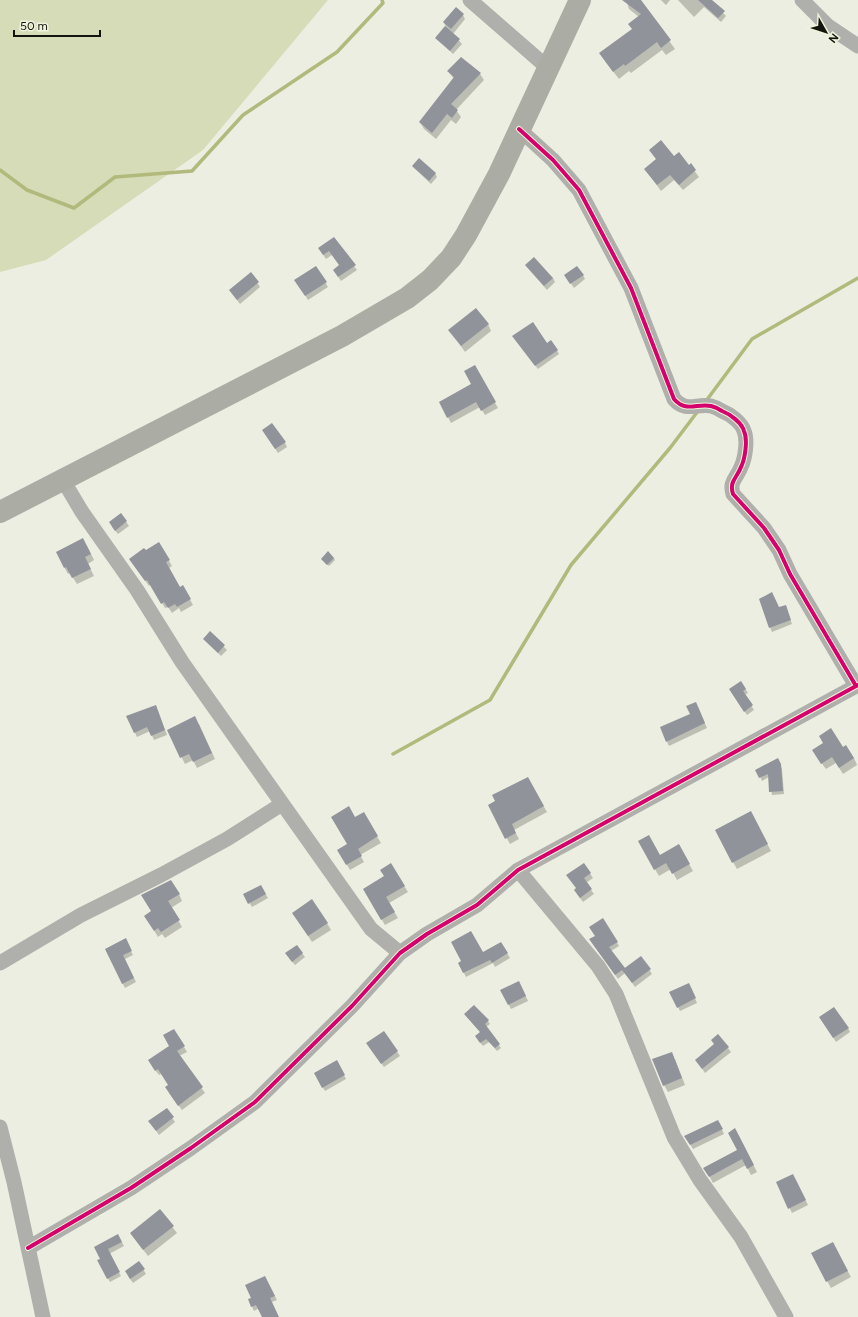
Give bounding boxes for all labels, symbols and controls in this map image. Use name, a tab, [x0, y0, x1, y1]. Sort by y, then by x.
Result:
scale bar	[14, 12, 100, 38]
north arrow	[806, 12, 846, 52]
text: 50 m	[20, 19, 48, 33]
text: N	[826, 31, 841, 45]

